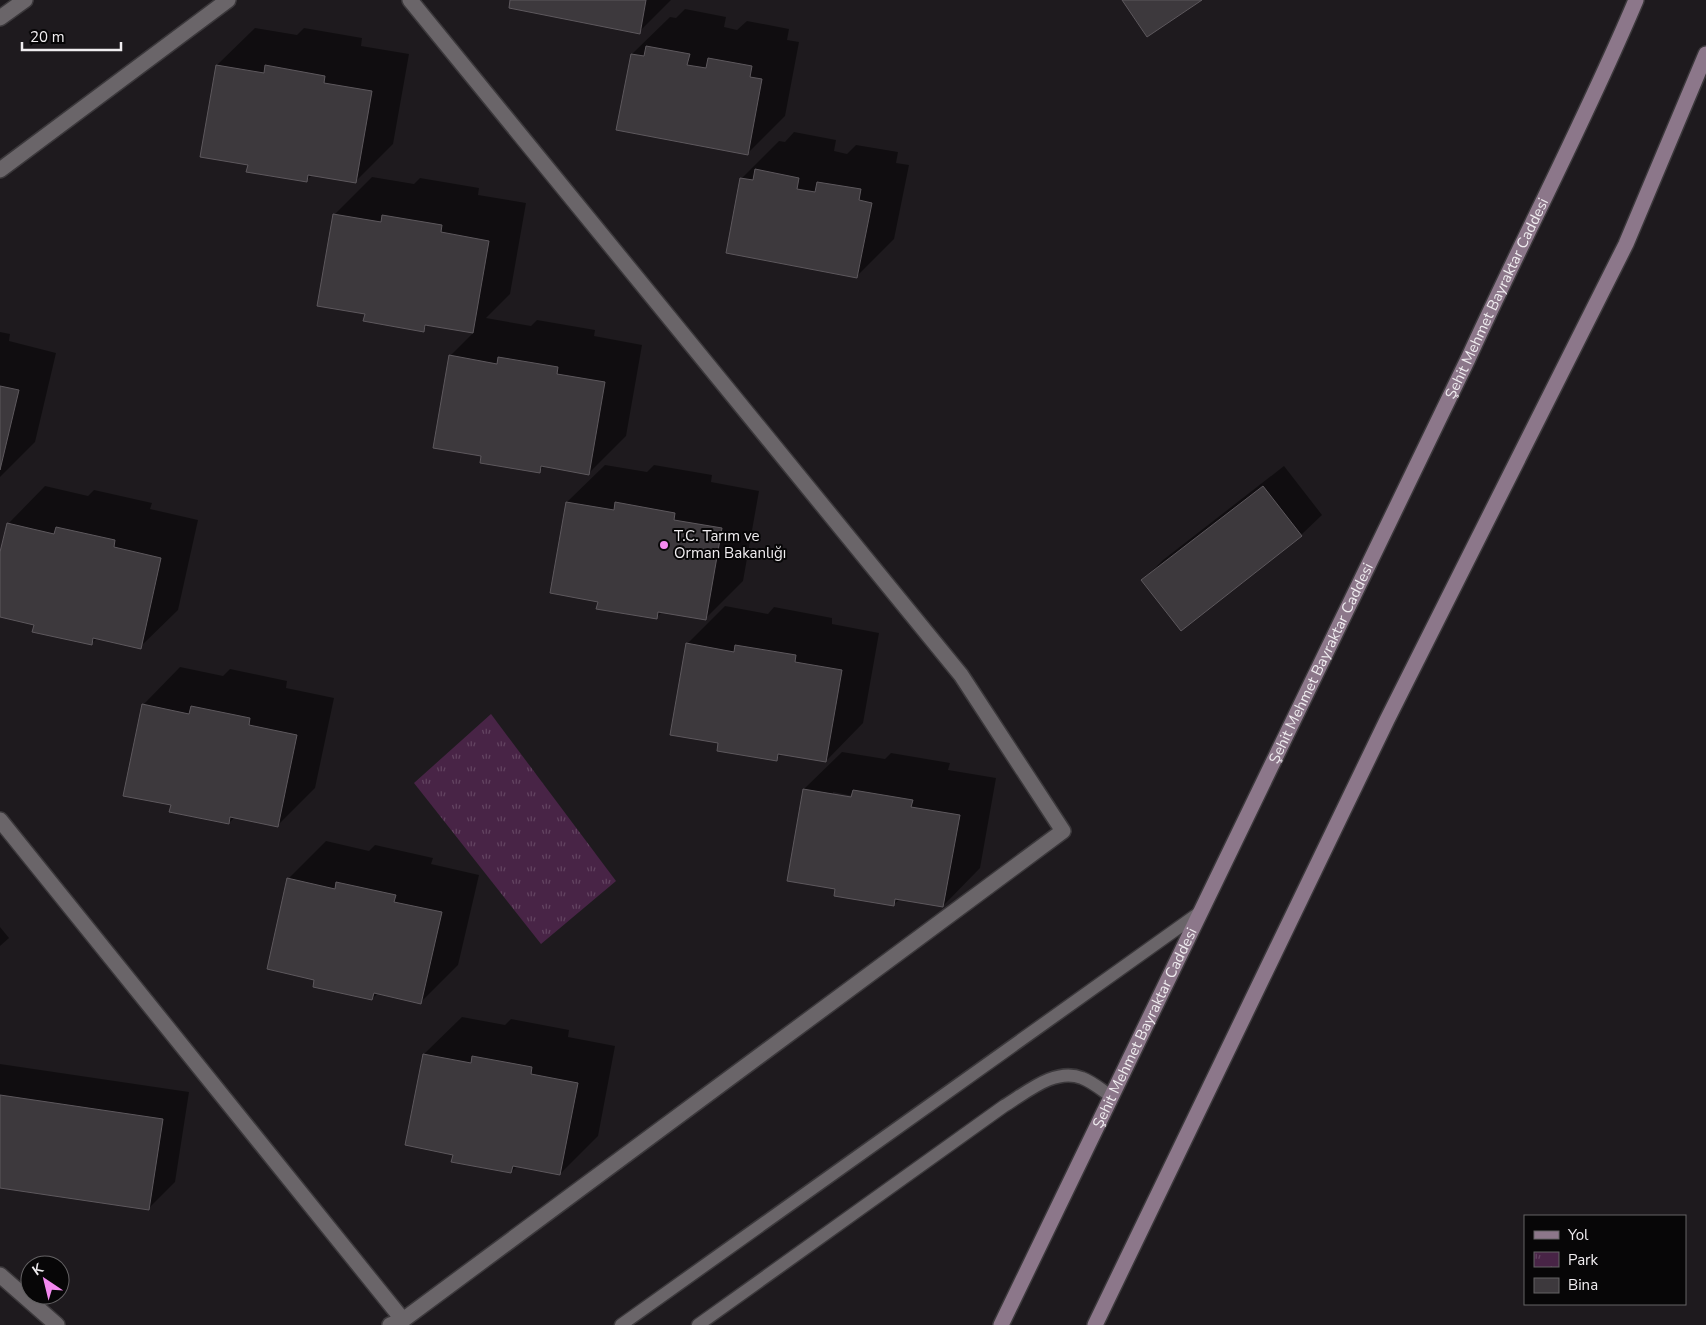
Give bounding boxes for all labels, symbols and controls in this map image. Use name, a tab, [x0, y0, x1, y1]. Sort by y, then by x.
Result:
scale bar	[22, 20, 121, 52]
text: 20 m	[30, 27, 65, 47]
street label: Şehit Mehmet Bayraktar Caddesi	[1440, 195, 1553, 402]
place label: T.C. Tarım ve Orman Bakanlığı	[674, 526, 786, 563]
marker: T.C. Tarım ve Orman Bakanlığı	[658, 539, 670, 551]
street label: Şehit Mehmet Bayraktar Caddesi	[1264, 560, 1378, 767]
street label: Şehit Mehmet Bayraktar Caddesi	[1088, 924, 1202, 1131]
legend	[1524, 1215, 1686, 1305]
text: Yol	[1567, 1225, 1589, 1245]
text: Park	[1568, 1250, 1598, 1270]
north arrow	[20, 1255, 70, 1305]
text: K	[29, 1259, 48, 1280]
text: Bina	[1568, 1275, 1598, 1295]

